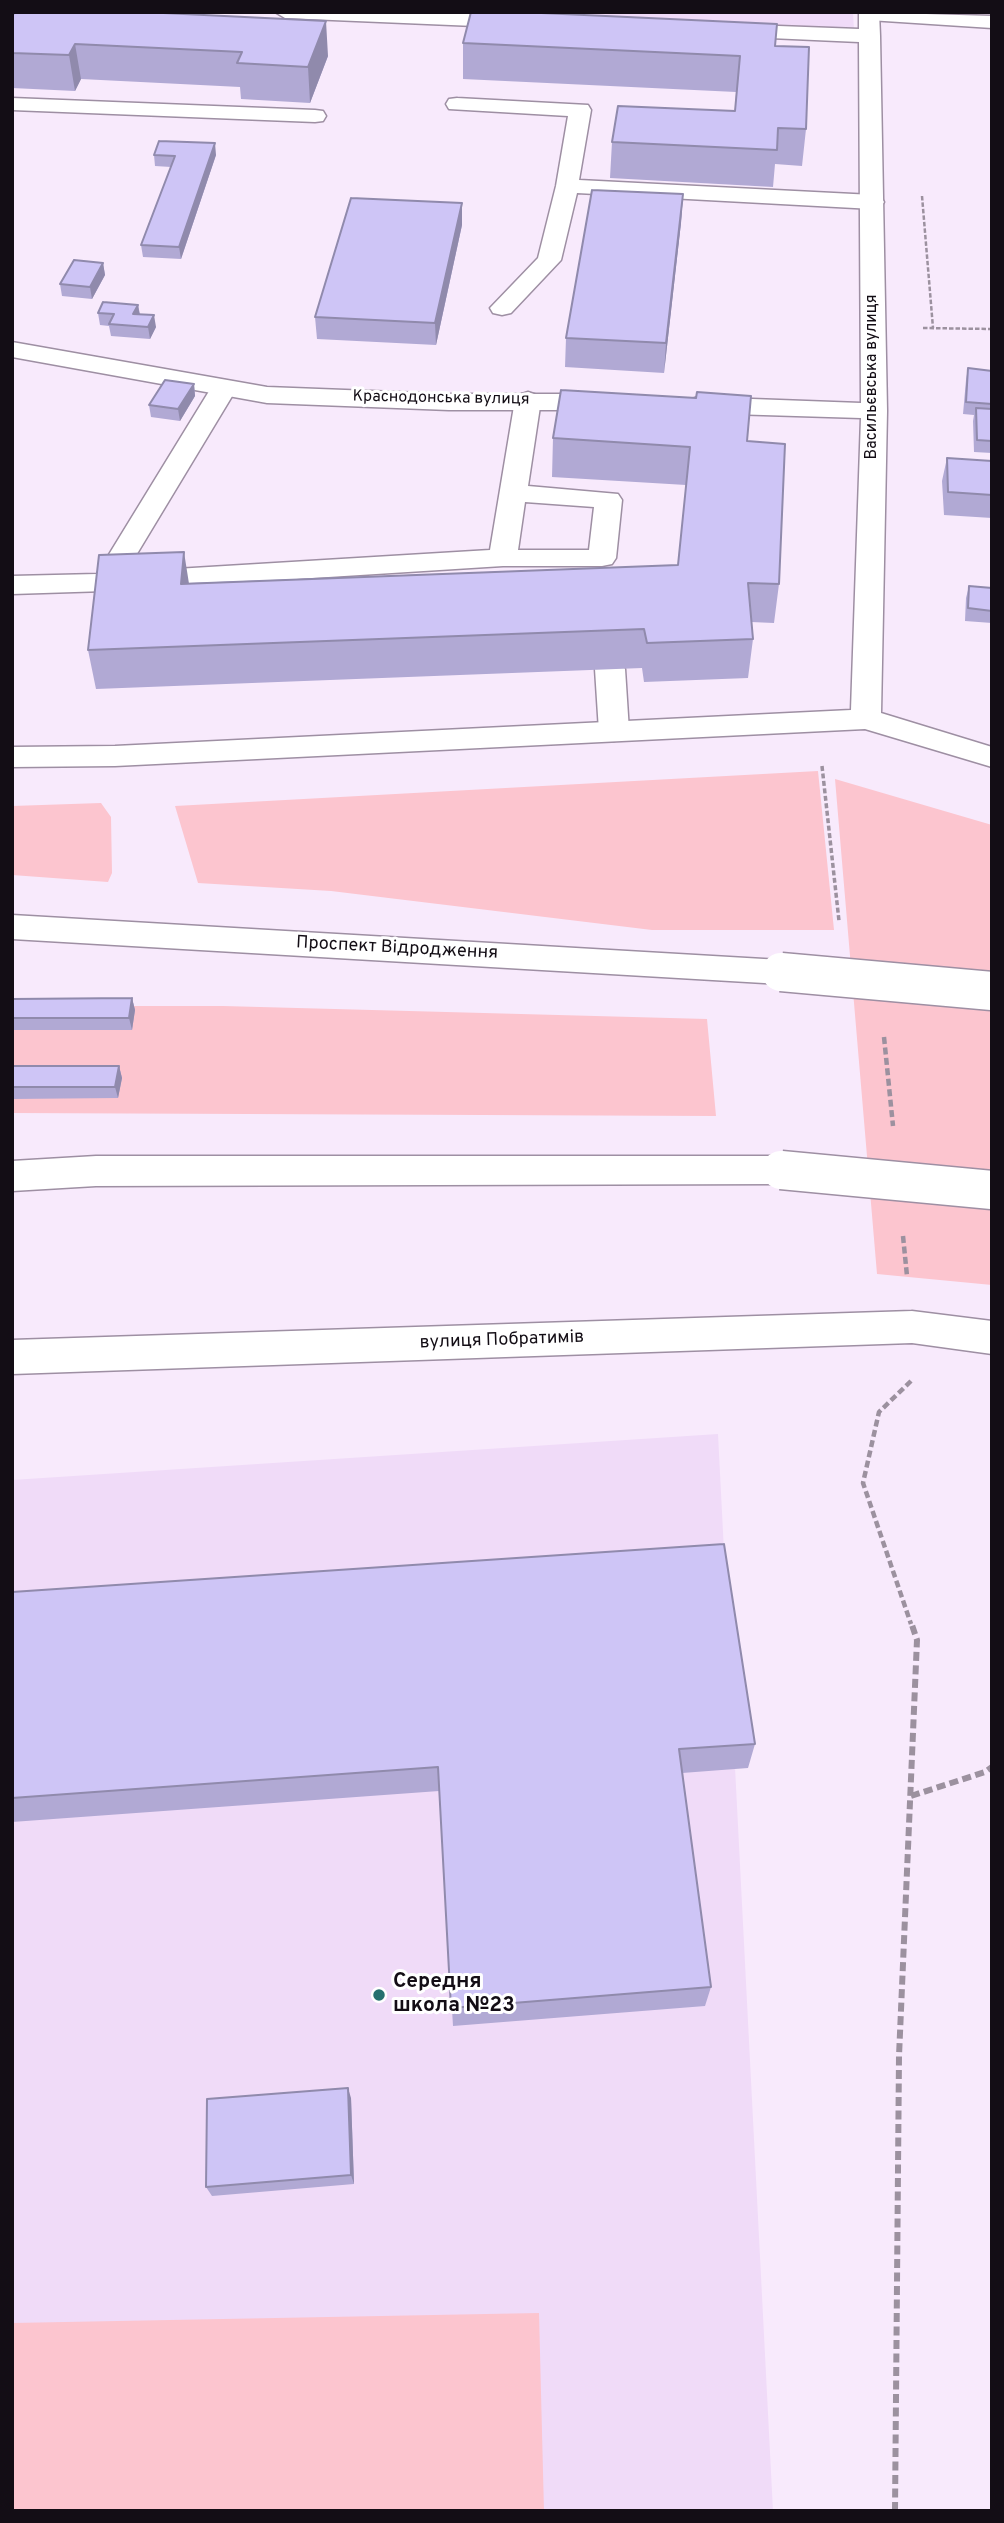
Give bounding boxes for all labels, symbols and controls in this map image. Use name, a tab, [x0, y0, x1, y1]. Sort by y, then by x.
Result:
street label: Васильєвська вулиця	[863, 295, 883, 459]
street label: Краснодонська вулиця	[352, 388, 530, 410]
street label: Проспект Відродження	[295, 933, 499, 965]
street label: вулиця Побратимів	[419, 1327, 585, 1355]
place label: Середня школа №23	[393, 1970, 515, 2020]
marker: Середня школа №23	[371, 1987, 387, 2003]

